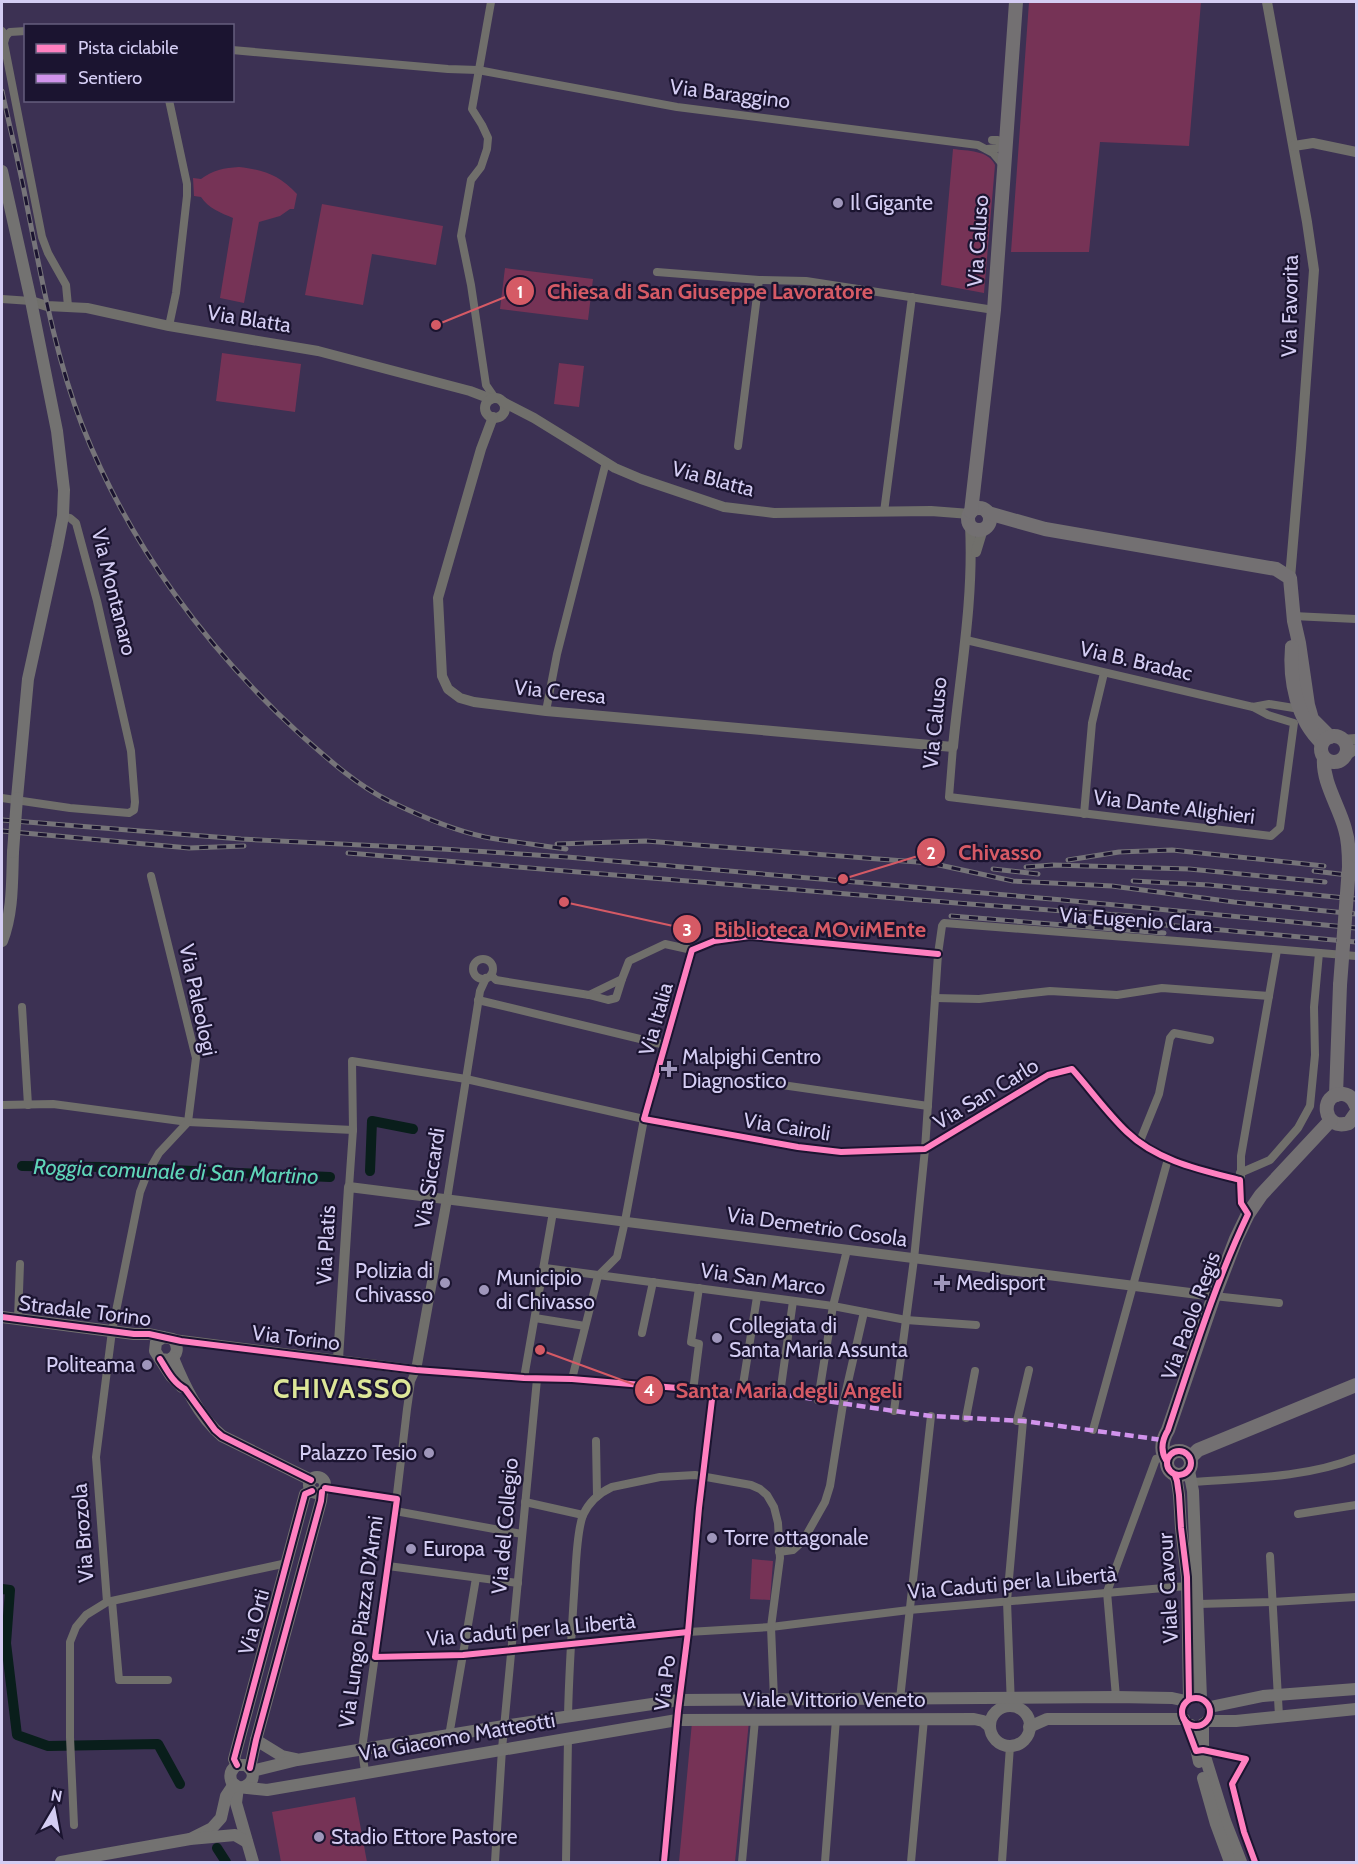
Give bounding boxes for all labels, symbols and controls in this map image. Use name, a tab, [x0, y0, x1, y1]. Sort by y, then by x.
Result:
legend	[24, 24, 234, 102]
text: Pista ciclabile	[78, 37, 178, 59]
text: Sentiero	[78, 67, 142, 89]
street label: Via Baraggino	[668, 74, 792, 113]
place label: Il Gigante	[850, 190, 933, 215]
street label: Via Caluso	[962, 194, 993, 288]
marker: Il Gigante	[831, 196, 845, 210]
street label: Via Favorita	[1276, 255, 1303, 357]
callout: Chiesa di San Giuseppe Lavoratore	[505, 271, 885, 311]
text: Chiesa di San Giuseppe Lavoratore	[547, 278, 873, 305]
text: 1	[517, 281, 523, 303]
street label: Via Blatta	[205, 300, 293, 337]
street label: Via Blatta	[669, 456, 757, 502]
street label: Via Montanaro	[87, 526, 142, 658]
street label: Via B. Bradac	[1077, 635, 1195, 686]
street label: Via Ceresa	[513, 674, 607, 709]
street label: Via Caluso	[917, 676, 952, 770]
street label: Via Dante Alighieri	[1092, 784, 1256, 829]
callout: Chivasso	[916, 832, 1054, 872]
text: Chivasso	[958, 839, 1042, 866]
text: 2	[926, 842, 936, 864]
street label: Via Eugenio Clara	[1059, 902, 1213, 937]
callout: Biblioteca MOviMEnte	[672, 909, 938, 949]
text: Biblioteca MOviMEnte	[714, 916, 926, 943]
text: 3	[682, 919, 692, 941]
street label: Via Paleologi	[174, 942, 223, 1058]
street label: Via Italia	[633, 979, 678, 1058]
place label: Malpighi Centro Diagnostico	[682, 1044, 821, 1093]
street label: Via San Carlo	[929, 1053, 1043, 1135]
marker: Malpighi Centro Diagnostico	[660, 1060, 678, 1078]
street label: Via Cairoli	[742, 1107, 832, 1146]
street label: Via Siccardi	[409, 1126, 450, 1230]
water label: Roggia comunale di San Martino	[33, 1153, 319, 1190]
street label: Via Demetrio Cosola	[725, 1201, 909, 1252]
street label: Via Platis	[311, 1204, 340, 1286]
street label: Via Paolo Regis	[1156, 1248, 1225, 1383]
street label: Via San Marco	[699, 1257, 827, 1300]
place label: Polizia di Chivasso	[355, 1258, 433, 1307]
place label: Municipio di Chivasso	[496, 1265, 595, 1314]
place label: Medisport	[956, 1270, 1045, 1295]
marker: Medisport	[933, 1274, 951, 1292]
marker: Polizia di Chivasso	[438, 1276, 452, 1290]
marker: Municipio di Chivasso	[477, 1283, 491, 1297]
street label: Stradale Torino	[17, 1290, 153, 1331]
place label: Collegiata di Santa Maria Assunta	[729, 1313, 908, 1362]
street label: Via Torino	[251, 1320, 341, 1355]
marker: Collegiata di Santa Maria Assunta	[710, 1331, 724, 1345]
place label: Politeama	[46, 1352, 135, 1377]
marker: Politeama	[140, 1358, 154, 1372]
callout: Santa Maria degli Angeli	[634, 1370, 915, 1410]
district label: CHIVASSO	[273, 1372, 413, 1405]
text: Santa Maria degli Angeli	[676, 1377, 902, 1404]
text: 4	[643, 1379, 655, 1401]
place label: Palazzo Tesio	[299, 1440, 417, 1465]
marker: Palazzo Tesio	[422, 1446, 436, 1460]
street label: Via del Collegio	[486, 1457, 523, 1595]
street label: Via Brozola	[67, 1483, 98, 1583]
street label: Via Lungo Piazza D'Armi	[333, 1514, 388, 1730]
place label: Torre ottagonale	[724, 1525, 869, 1550]
marker: Torre ottagonale	[705, 1531, 719, 1545]
street label: Viale Cavour	[1152, 1532, 1183, 1644]
place label: Europa	[423, 1536, 485, 1561]
marker: Europa	[404, 1542, 418, 1556]
street label: Via Caduti per la Libertà	[906, 1561, 1117, 1604]
street label: Via Orti	[233, 1586, 274, 1658]
street label: Via Caduti per la Libertà	[425, 1608, 636, 1651]
street label: Via Po	[649, 1653, 680, 1712]
street label: Viale Vittorio Veneto	[742, 1687, 926, 1712]
street label: Via Giacomo Matteotti	[357, 1707, 557, 1766]
north arrow	[24, 1780, 84, 1840]
text: N	[49, 1785, 64, 1806]
place label: Stadio Ettore Pastore	[331, 1824, 518, 1849]
marker: Stadio Ettore Pastore	[312, 1830, 326, 1844]

